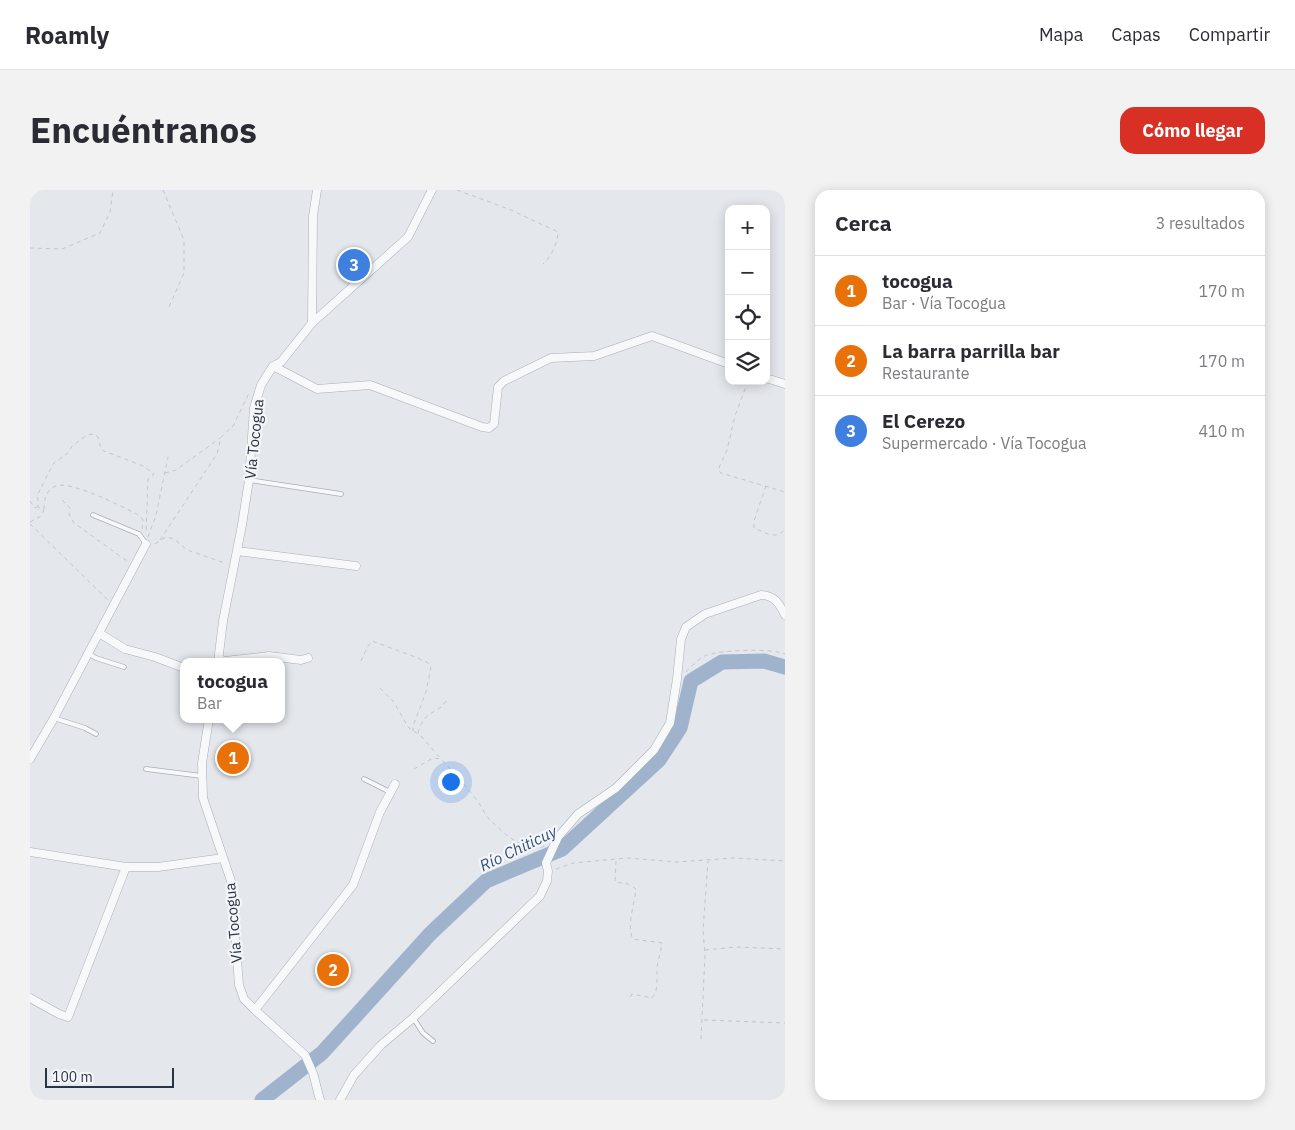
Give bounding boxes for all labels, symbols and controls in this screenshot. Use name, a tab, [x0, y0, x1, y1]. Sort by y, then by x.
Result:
text: Roamly	[25, 19, 109, 51]
text: Mapa	[1039, 23, 1083, 46]
text: Capas	[1111, 23, 1161, 46]
text: Compartir	[1189, 23, 1270, 46]
text: Encuéntranos	[30, 107, 257, 153]
button: Cómo llegar	[1120, 107, 1265, 154]
map controls	[725, 205, 770, 385]
button: +	[725, 205, 770, 250]
text: Cerca	[835, 209, 892, 237]
text: 3 resultados	[1156, 213, 1245, 233]
pin: 3	[338, 246, 370, 284]
button: −	[725, 250, 770, 295]
text: tocogua	[882, 269, 953, 293]
text: 1	[846, 281, 856, 301]
text: 170 m	[1198, 281, 1245, 301]
text: Bar · Vía Tocogua	[882, 293, 1006, 313]
button: locate	[725, 295, 770, 340]
text: La barra parrilla bar	[882, 339, 1060, 363]
button: layers	[725, 340, 770, 385]
text: 2	[846, 351, 856, 371]
text: 170 m	[1198, 351, 1245, 371]
text: Restaurante	[882, 363, 970, 383]
street label: Vía Tocogua	[240, 398, 268, 480]
text: El Cerezo	[882, 409, 965, 433]
text: 3	[846, 421, 856, 441]
text: 410 m	[1198, 421, 1245, 441]
text: Supermercado · Vía Tocogua	[882, 433, 1087, 453]
popup	[180, 658, 285, 723]
text: tocogua	[197, 669, 268, 693]
text: Bar	[197, 693, 222, 713]
pin: 1	[217, 739, 249, 777]
your location	[438, 769, 464, 795]
water label: Río Chiticuy	[476, 820, 561, 875]
street label: Vía Tocogua	[220, 882, 246, 964]
pin: 2	[317, 951, 349, 989]
scale bar	[45, 1065, 174, 1088]
text: 100 m	[52, 1068, 93, 1086]

